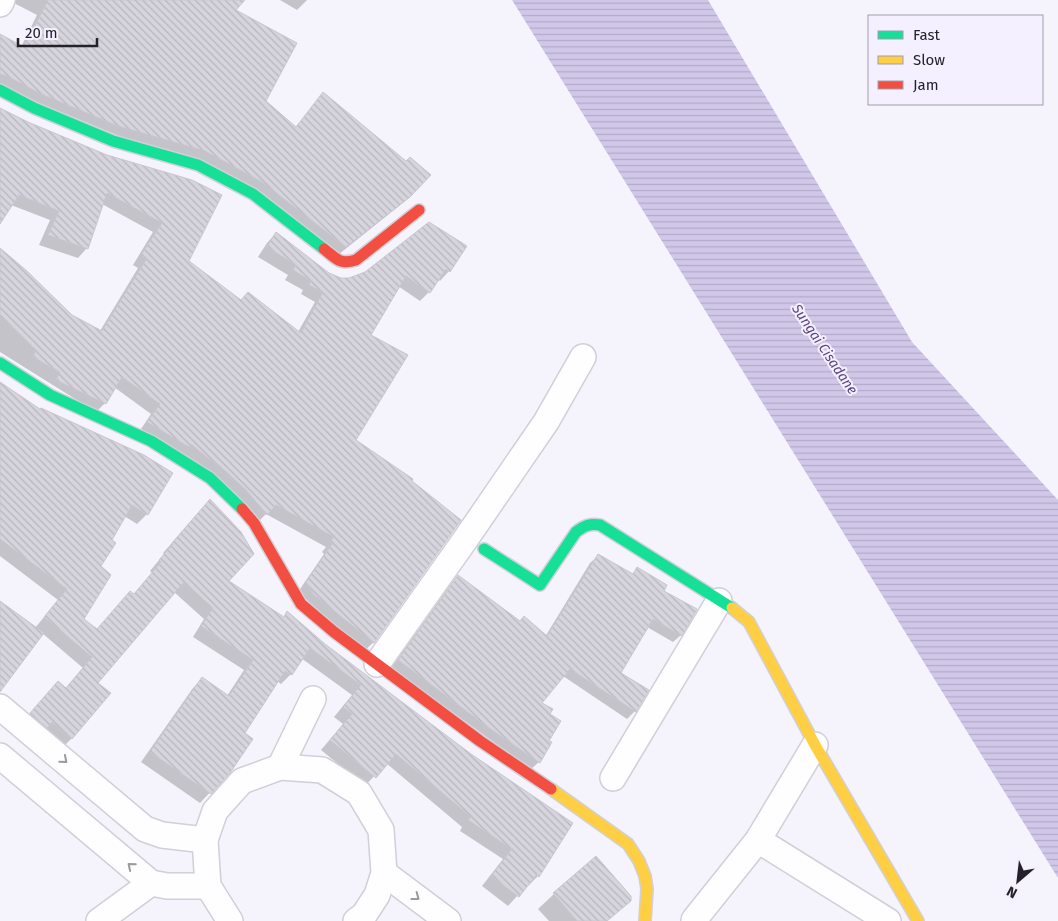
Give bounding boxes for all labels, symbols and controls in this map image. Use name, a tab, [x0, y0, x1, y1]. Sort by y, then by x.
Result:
scale bar	[18, 15, 96, 47]
legend	[868, 15, 1043, 105]
text: 20 m	[25, 24, 58, 42]
text: Fast	[913, 26, 940, 44]
text: Slow	[913, 51, 945, 69]
text: Jam	[913, 76, 939, 94]
water label: Sungai Cisadane	[788, 300, 861, 398]
one-way arrow	[59, 755, 68, 764]
north arrow	[993, 856, 1043, 906]
one-way arrow	[127, 862, 136, 871]
text: N	[1004, 882, 1020, 902]
one-way arrow	[410, 891, 420, 900]

